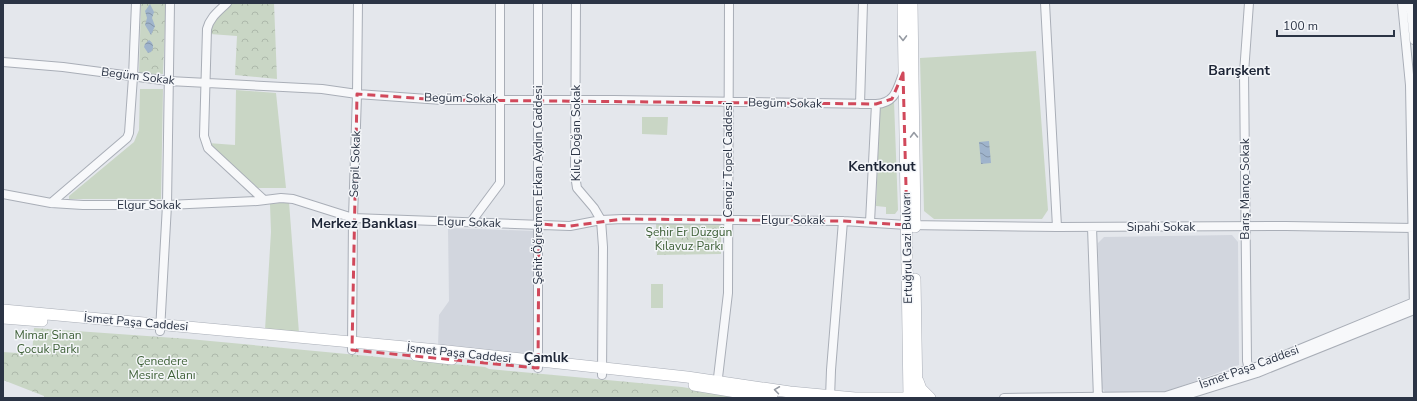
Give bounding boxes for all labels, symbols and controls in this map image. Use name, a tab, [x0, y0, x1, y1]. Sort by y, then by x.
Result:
scale bar	[1277, 12, 1394, 38]
text: 100 m	[1283, 18, 1318, 34]
one-way arrow	[899, 35, 907, 41]
district label: Barışkent	[1208, 61, 1270, 80]
street label: Begüm Sokak	[100, 64, 177, 89]
street label: Kılıç Doğan Sokak	[568, 84, 584, 181]
street label: Şehit Öğretmen Erkan Aydın Caddesi	[530, 85, 546, 285]
street label: Begüm Sokak	[424, 89, 499, 107]
street label: Begüm Sokak	[748, 94, 823, 112]
street label: Cengiz Topel Caddesi	[720, 102, 736, 218]
street label: Serpil Sokak	[346, 129, 364, 198]
one-way arrow	[910, 132, 918, 138]
street label: Barış Manço Sokak	[1237, 137, 1253, 240]
district label: Kentkonut	[848, 157, 916, 176]
street label: Ertuğrul Gazi Bulvarı	[898, 192, 916, 304]
street label: Elgur Sokak	[117, 197, 182, 213]
street label: Elgur Sokak	[761, 212, 826, 228]
street label: Elgur Sokak	[437, 213, 502, 231]
district label: Merkez Banklası	[311, 214, 417, 233]
street label: Sipahi Sokak	[1127, 219, 1196, 235]
park label: Şehir Er Düzgün Kılavuz Parkı	[646, 224, 732, 254]
street label: İsmet Paşa Caddesi	[83, 309, 189, 335]
park label: Mimar Sinan Çocuk Parkı	[14, 327, 82, 357]
street label: İsmet Paşa Caddesi	[406, 340, 512, 366]
street label: İsmet Paşa Caddesi	[1197, 342, 1301, 392]
district label: Çamlık	[524, 348, 569, 367]
park label: Çenedere Mesire Alanı	[128, 353, 196, 383]
one-way arrow	[774, 386, 780, 395]

